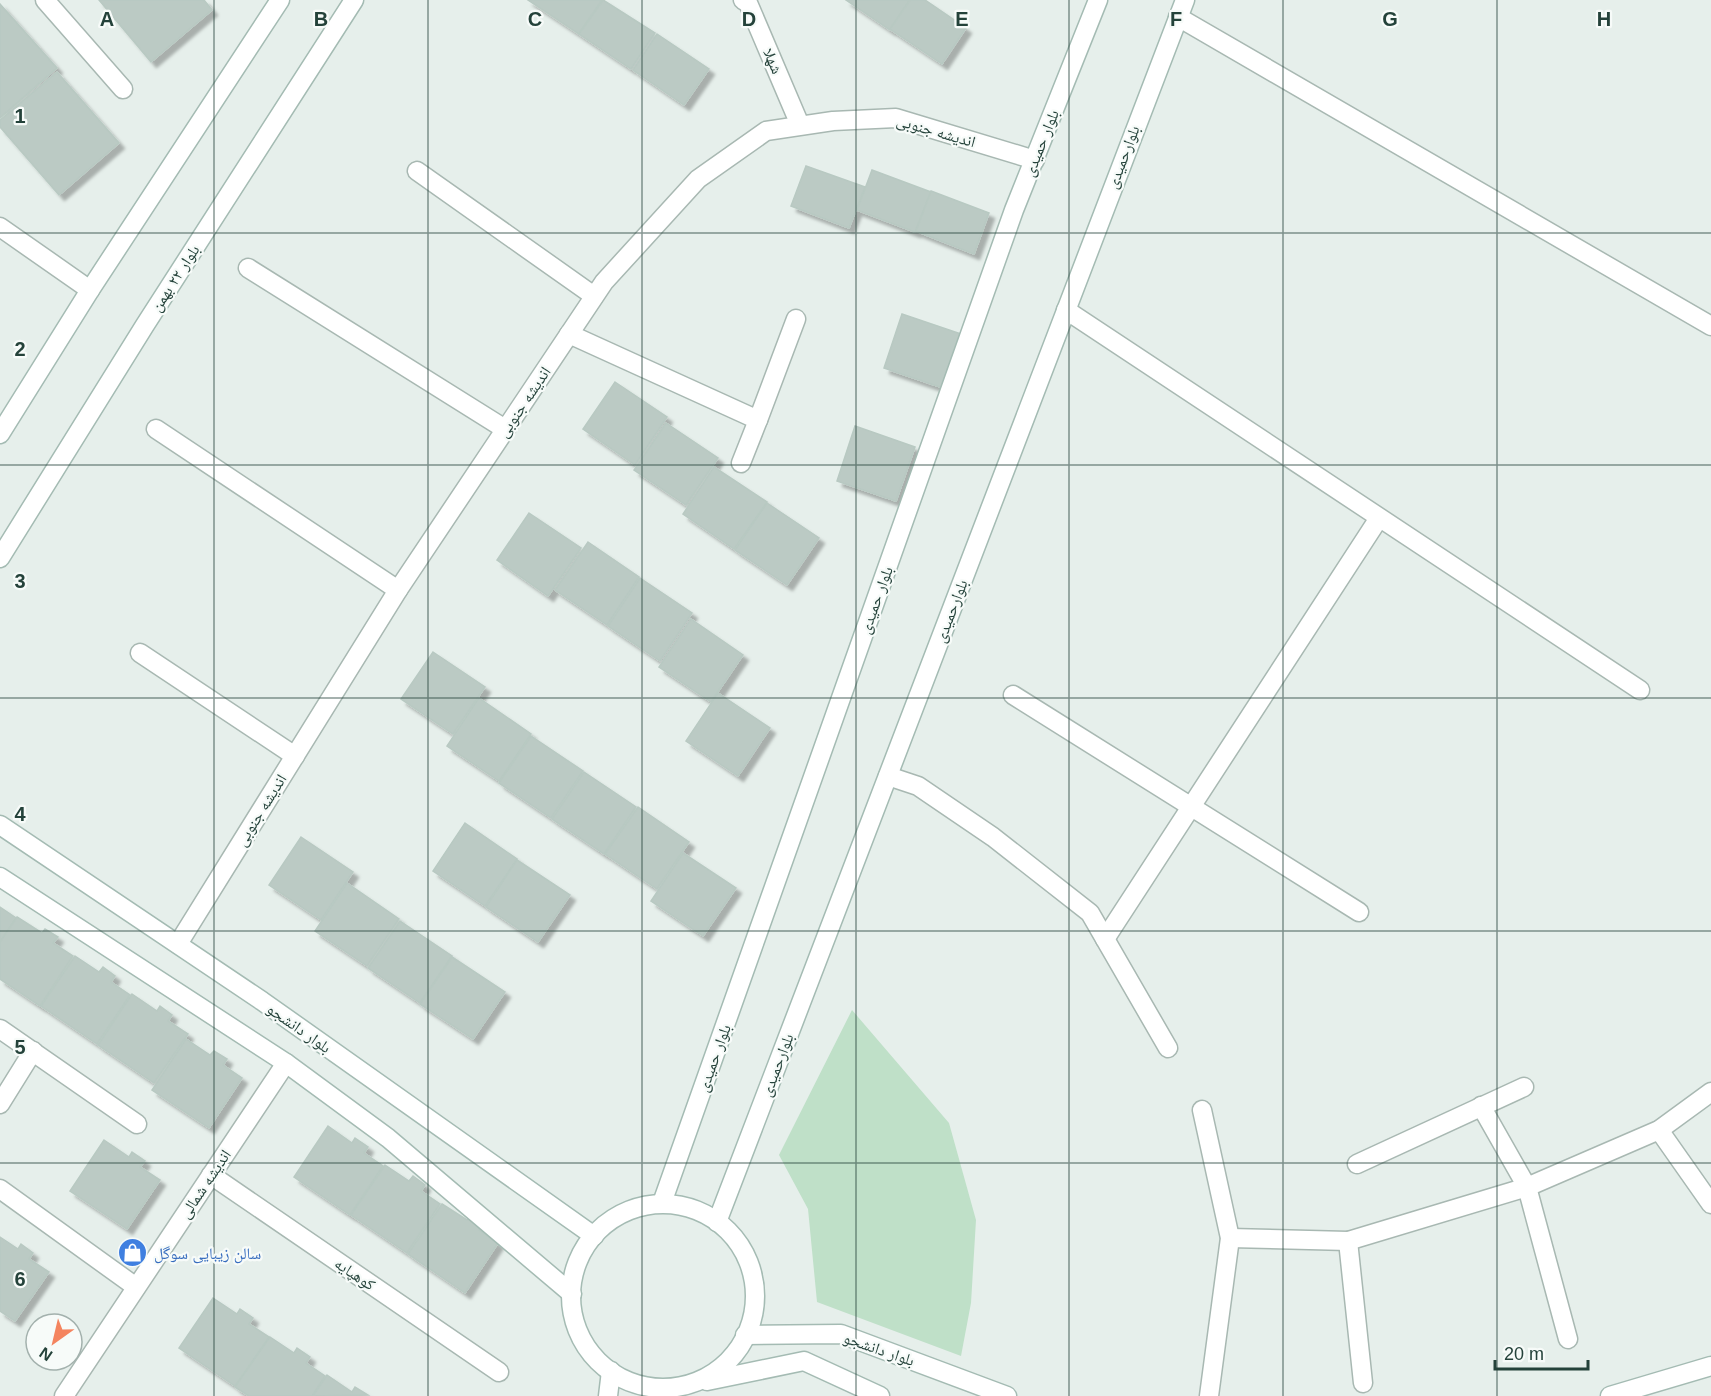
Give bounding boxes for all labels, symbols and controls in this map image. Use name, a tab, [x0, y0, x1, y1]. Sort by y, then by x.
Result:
text: A	[100, 8, 114, 30]
text: B	[314, 8, 328, 30]
text: C	[528, 8, 542, 30]
text: D	[742, 8, 756, 30]
text: E	[955, 8, 969, 30]
text: F	[1170, 8, 1182, 30]
text: G	[1382, 8, 1398, 30]
text: H	[1597, 8, 1611, 30]
street label: شهلا	[759, 46, 786, 77]
text: 1	[14, 105, 26, 127]
street label: بلوار حمیدی	[1020, 107, 1064, 180]
street label: اندیشه جنوبی	[894, 112, 977, 152]
street label: بلوارحمیدی	[1103, 123, 1145, 191]
street label: بلوار ۲۲ بهمن	[147, 242, 204, 315]
text: 2	[14, 338, 26, 360]
street label: اندیشه جنوبی	[494, 364, 555, 442]
street label: بلوار حمیدی	[856, 564, 898, 637]
text: 3	[14, 570, 26, 592]
street label: بلوارحمیدی	[931, 577, 973, 645]
street label: اندیشه جنوبی	[232, 771, 291, 850]
text: 4	[14, 803, 26, 825]
street label: بلوار دانشجو	[263, 1000, 334, 1057]
street label: بلوار حمیدی	[694, 1022, 736, 1095]
street label: بلوارحمیدی	[757, 1031, 799, 1099]
text: 5	[14, 1036, 26, 1058]
street label: اندیشه شمالی	[176, 1146, 236, 1223]
shop icon: سالن زیبایی سوگل	[117, 1237, 149, 1269]
place label: سالن زیبایی سوگل	[154, 1245, 261, 1264]
street label: کوهپایه	[331, 1254, 379, 1295]
text: 6	[14, 1268, 26, 1290]
north arrow	[24, 1312, 84, 1372]
street label: بلوار دانشجو	[841, 1329, 917, 1370]
scale bar	[1495, 1333, 1588, 1371]
text: N	[36, 1344, 55, 1364]
text: 20 m	[1504, 1344, 1544, 1364]

